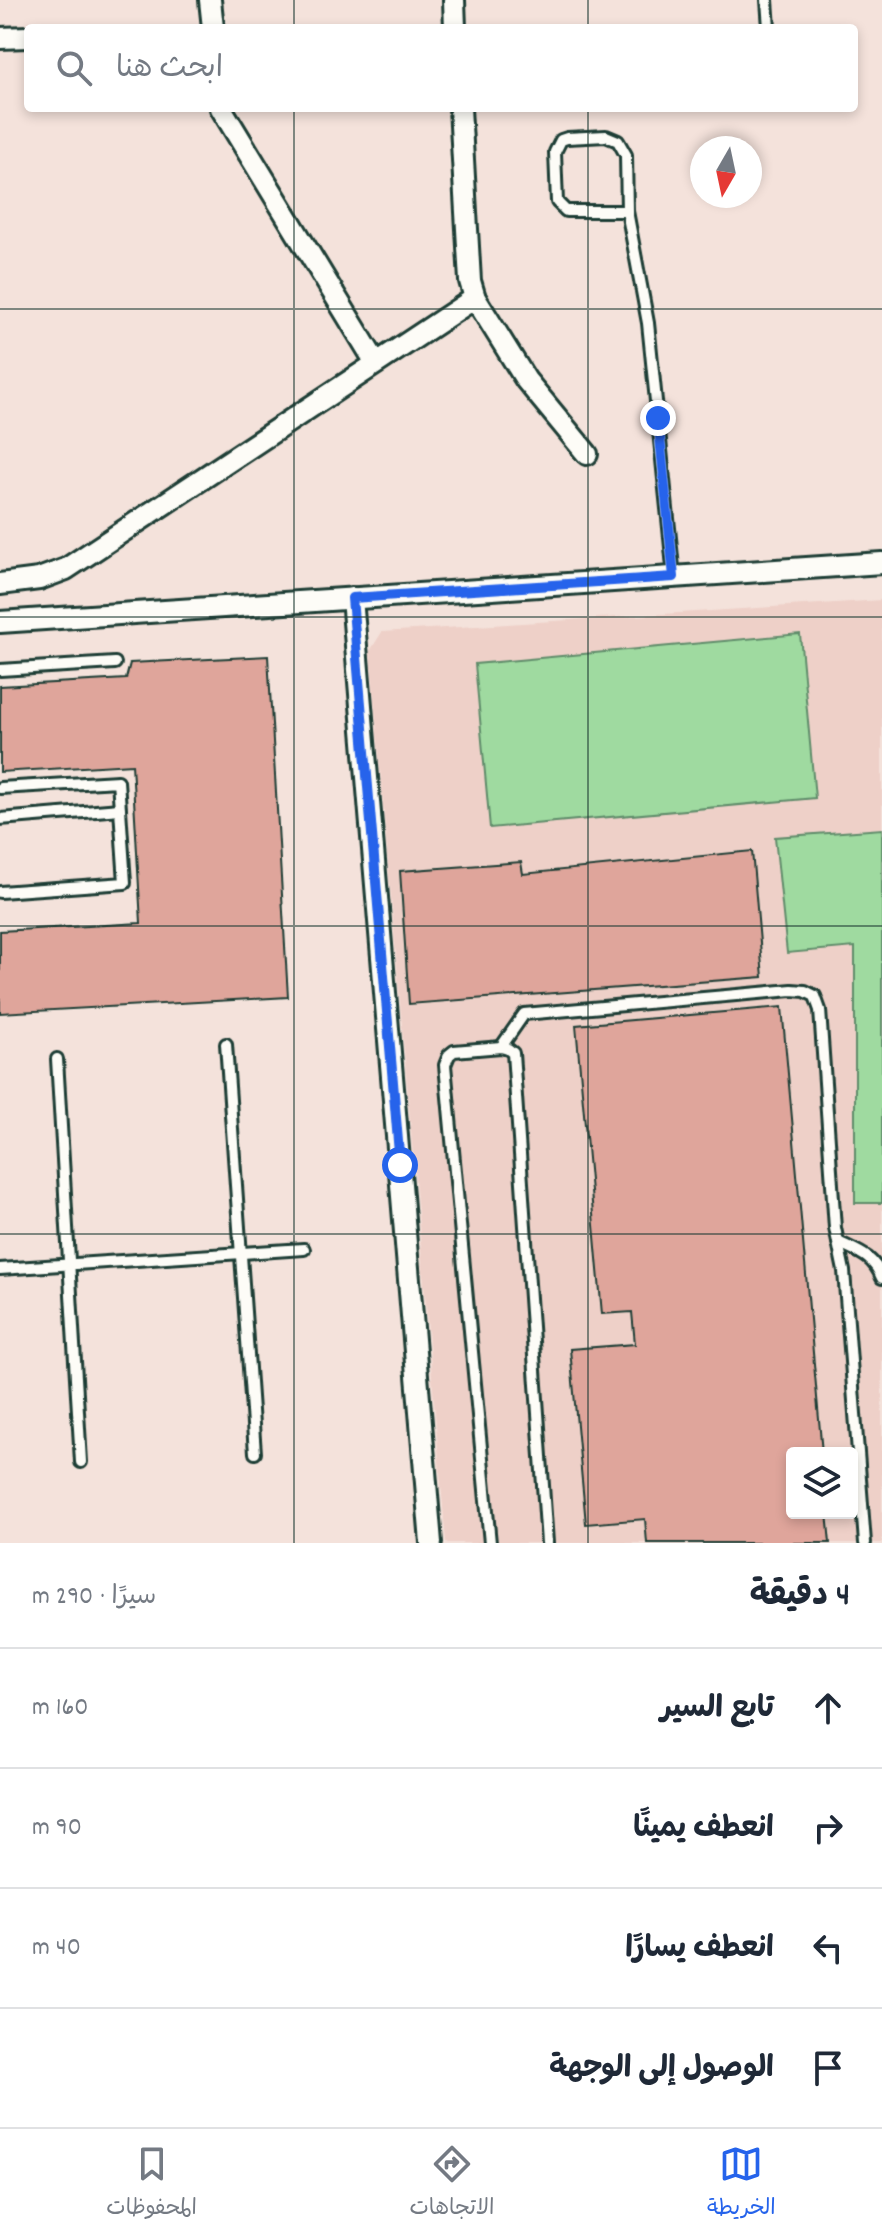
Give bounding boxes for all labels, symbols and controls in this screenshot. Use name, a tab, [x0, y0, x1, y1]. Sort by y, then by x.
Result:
search box	[24, 24, 858, 112]
icon: search	[52, 46, 96, 90]
text: ابحث هنا	[116, 49, 223, 92]
north arrow	[690, 136, 762, 208]
route end	[640, 400, 676, 436]
route start	[382, 1147, 418, 1183]
map controls	[786, 1447, 858, 1519]
button: layers	[786, 1447, 858, 1519]
text: 4 دقيقة	[750, 1573, 850, 1622]
text: سيرًا · 290 m	[32, 1579, 156, 1616]
icon: ahead	[806, 1686, 850, 1730]
text: تابع السير	[660, 1689, 774, 1732]
text: 160 m	[32, 1690, 88, 1727]
icon: right	[806, 1806, 850, 1850]
text: انعطف يمينًا	[633, 1809, 774, 1852]
text: 90 m	[32, 1810, 82, 1847]
icon: left	[806, 1926, 850, 1970]
text: انعطف يسارًا	[625, 1929, 774, 1972]
text: 40 m	[32, 1930, 81, 1967]
icon: arrive	[806, 2046, 850, 2090]
text: الوصول إلى الوجهة	[549, 2049, 774, 2092]
tab: المحفوظات	[106, 2142, 197, 2226]
tab: الاتجاهات	[410, 2142, 494, 2226]
tab: الخريطة	[707, 2142, 776, 2226]

